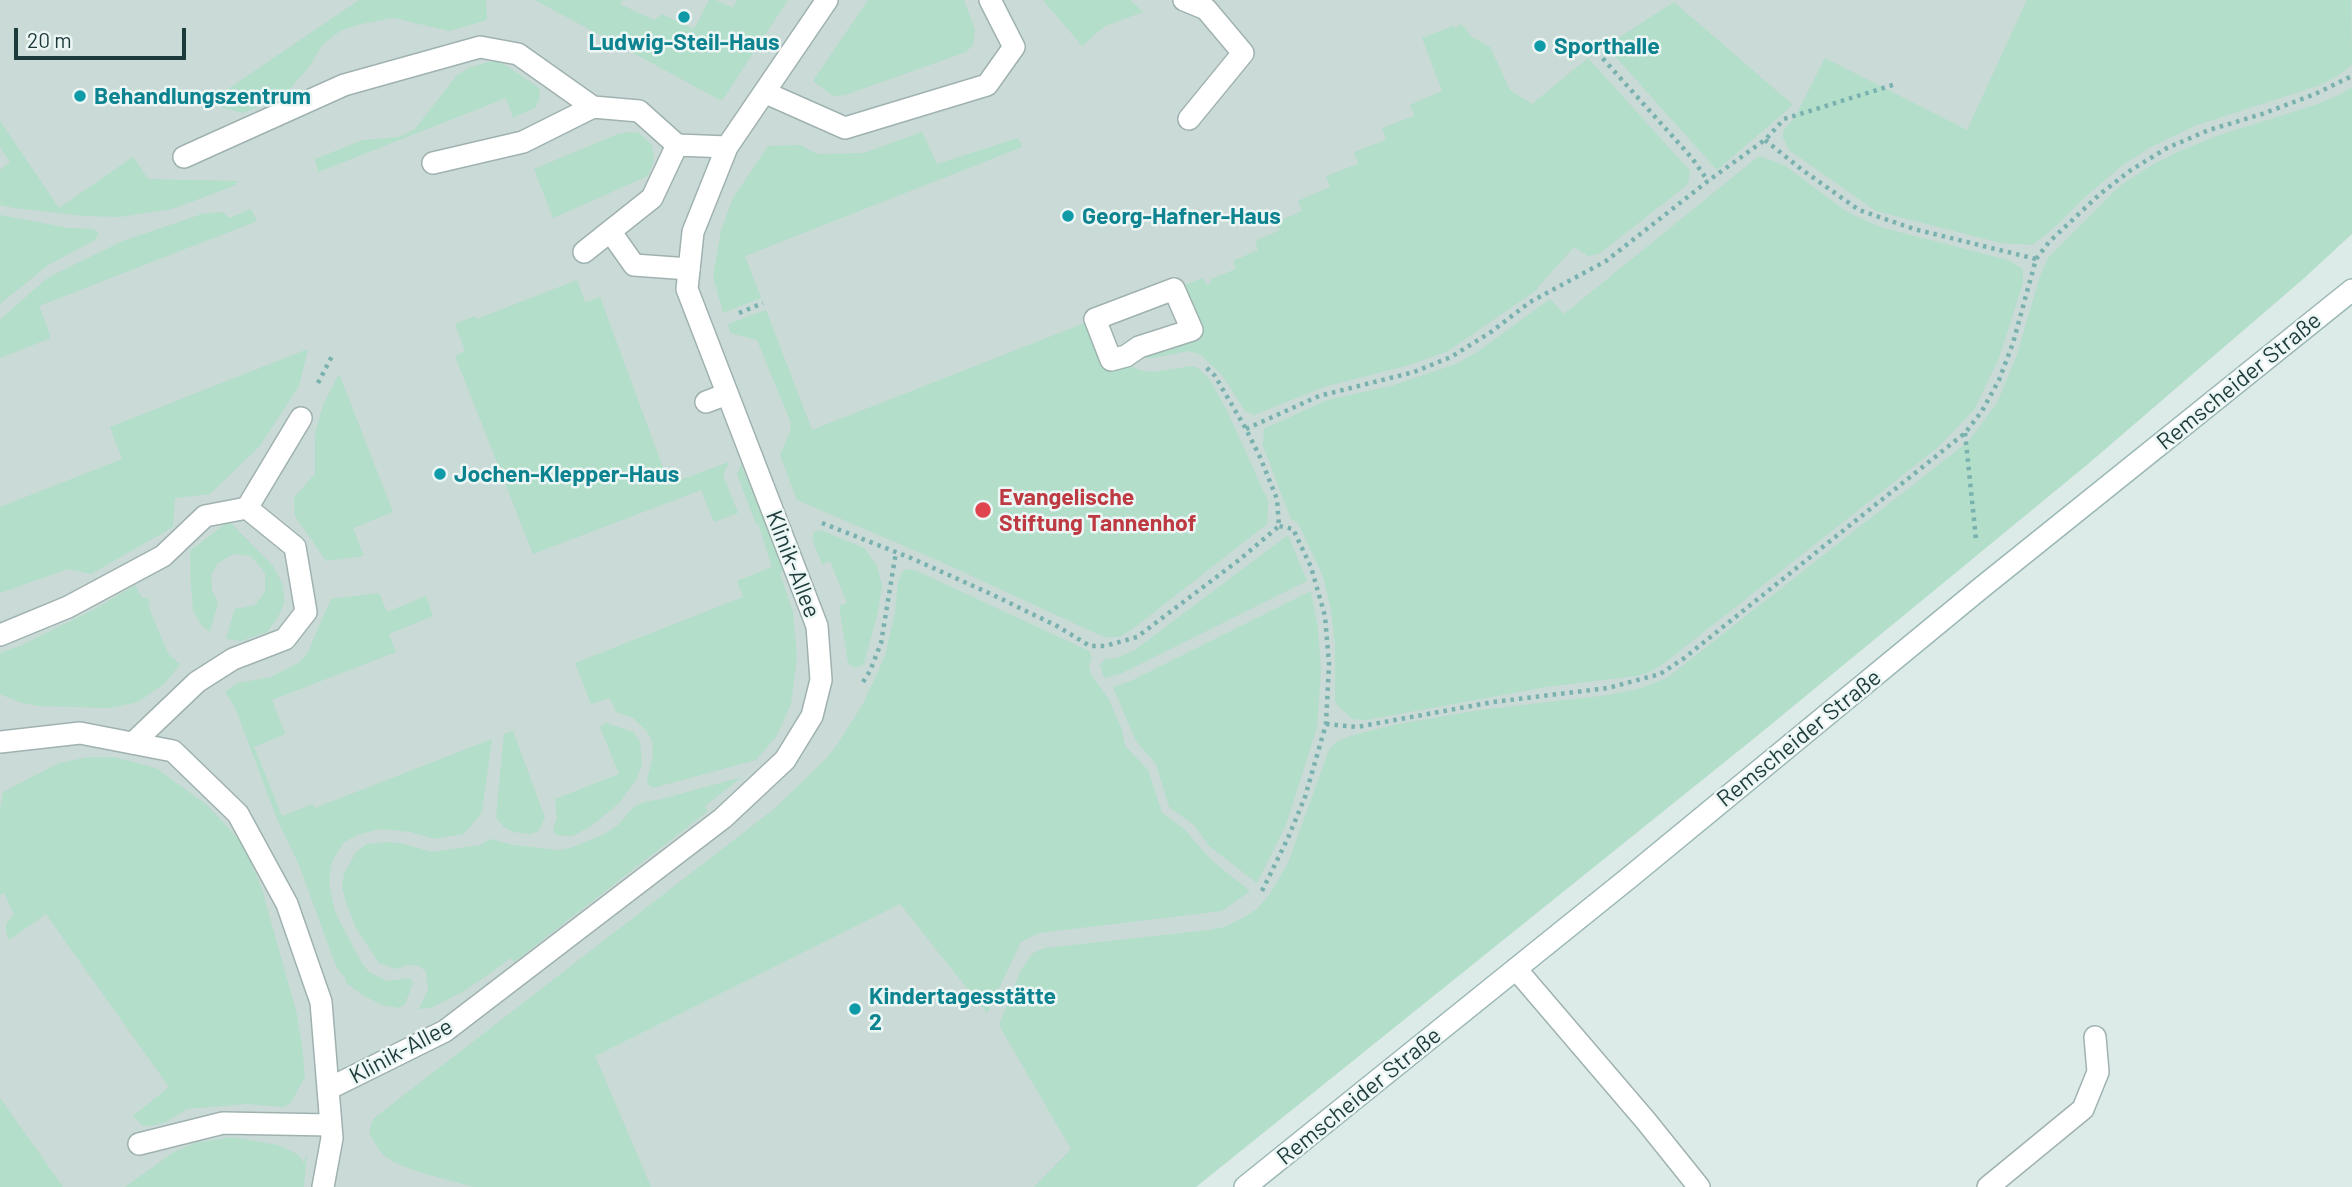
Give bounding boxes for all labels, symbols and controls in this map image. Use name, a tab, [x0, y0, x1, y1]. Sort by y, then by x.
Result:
marker: Ludwig-Steil-Haus	[676, 9, 692, 25]
scale bar	[18, 14, 189, 58]
text: 20 m	[27, 27, 72, 52]
place label: Ludwig-Steil-Haus	[588, 28, 780, 56]
place label: Sporthalle	[1554, 32, 1660, 60]
marker: Sporthalle	[1532, 38, 1548, 54]
place label: Behandlungszentrum	[94, 82, 311, 110]
marker: Behandlungszentrum	[72, 88, 88, 104]
place label: Georg-Hafner-Haus	[1082, 202, 1281, 230]
marker: Georg-Hafner-Haus	[1060, 208, 1076, 224]
street label: Remscheider Straße	[2151, 306, 2327, 456]
place label: Jochen-Klepper-Haus	[454, 460, 679, 488]
marker: Jochen-Klepper-Haus	[432, 466, 448, 482]
place label: Evangelische Stiftung Tannenhof	[999, 483, 1196, 537]
marker: Evangelische Stiftung Tannenhof	[973, 500, 993, 520]
street label: Klinik-Allee	[760, 506, 826, 622]
street label: Remscheider Straße	[1711, 663, 1887, 813]
place label: Kindertagesstätte 2	[869, 982, 1056, 1036]
marker: Kindertagesstätte 2	[847, 1001, 863, 1017]
street label: Klinik-Allee	[345, 1012, 457, 1090]
street label: Remscheider Straße	[1271, 1021, 1447, 1171]

